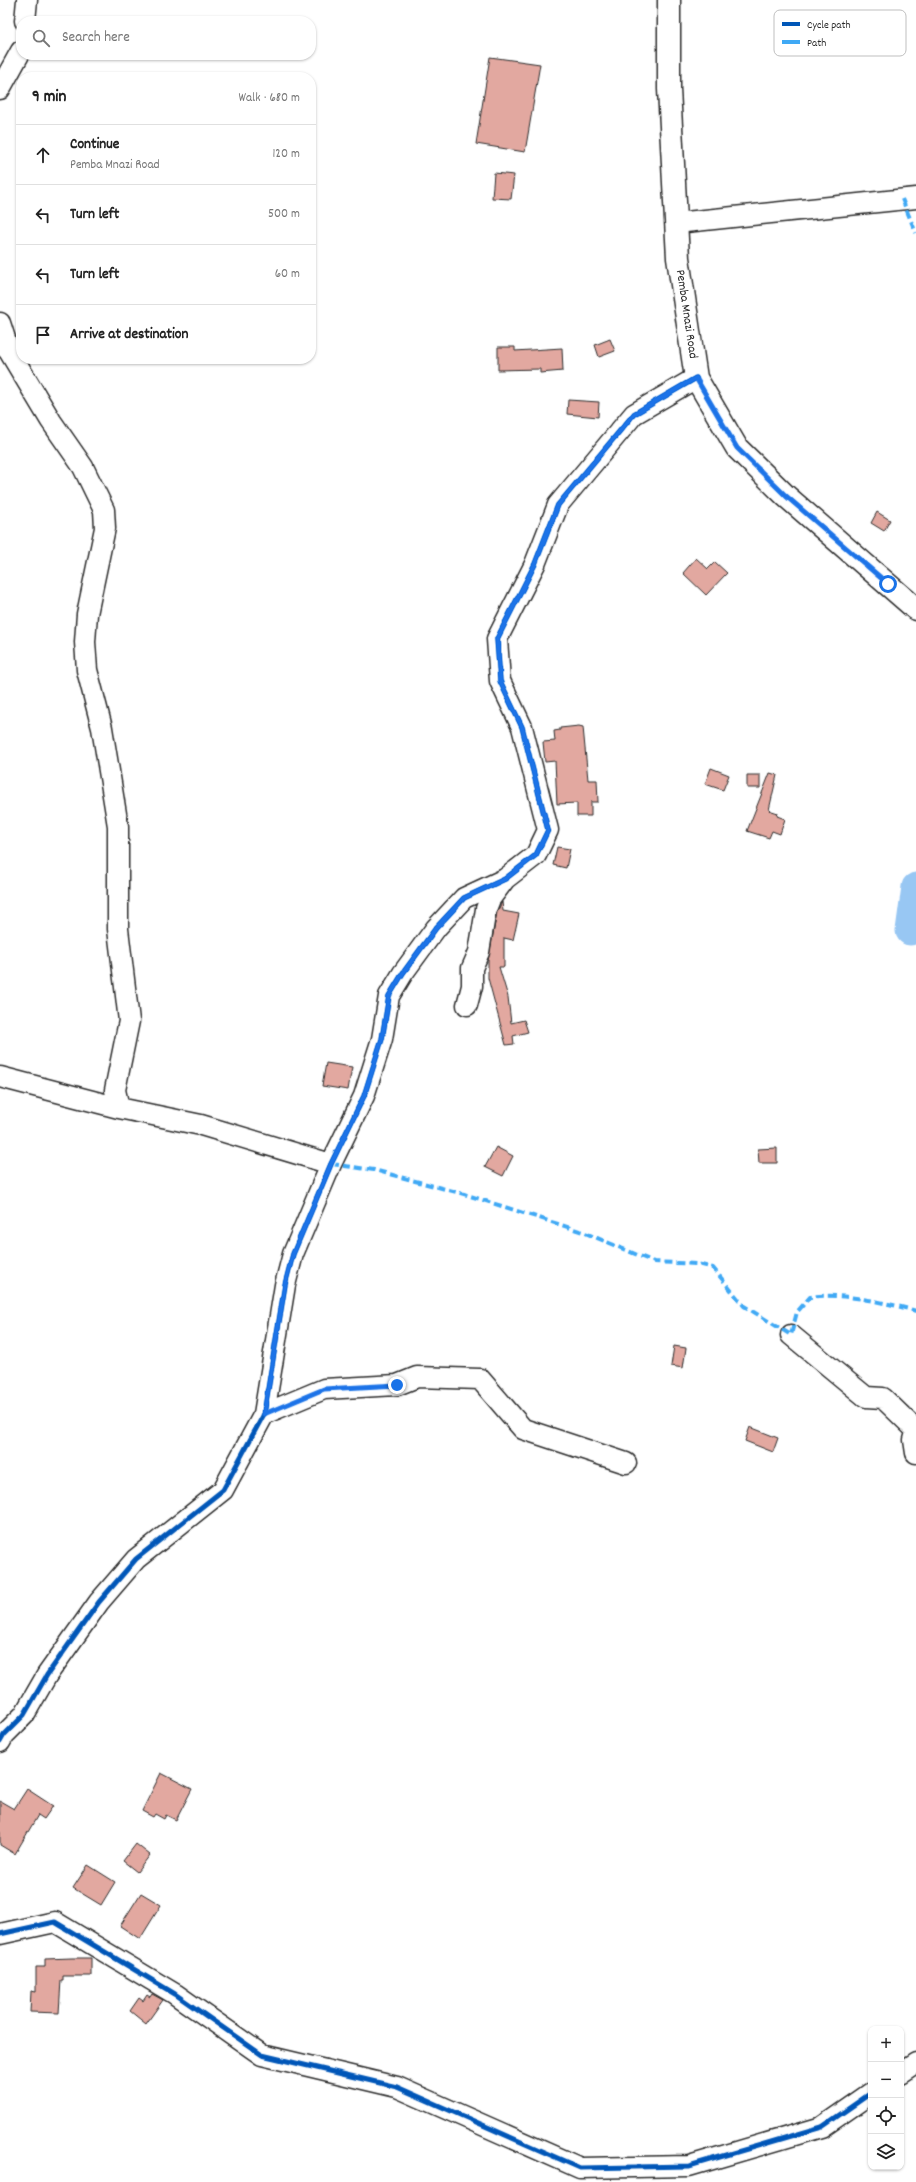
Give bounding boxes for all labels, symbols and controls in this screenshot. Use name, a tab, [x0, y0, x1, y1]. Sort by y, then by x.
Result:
legend	[774, 10, 906, 56]
search box	[16, 16, 316, 60]
text: Cycle path	[807, 18, 851, 34]
icon: search	[30, 27, 52, 49]
text: Search here	[62, 27, 130, 49]
text: Path	[807, 36, 826, 52]
text: 9 min	[32, 86, 66, 110]
text: Walk · 680 m	[239, 89, 300, 108]
text: Continue	[70, 134, 119, 156]
icon: ahead	[32, 144, 54, 166]
text: 120 m	[272, 145, 300, 164]
text: Pemba Mnazi Road	[70, 156, 160, 175]
icon: left	[32, 204, 54, 226]
text: Turn left	[70, 204, 119, 226]
text: 500 m	[268, 205, 300, 224]
icon: left	[32, 264, 54, 286]
text: Turn left	[70, 264, 119, 286]
text: 60 m	[275, 265, 300, 284]
street label: Pemba Mnazi Road	[670, 268, 702, 360]
icon: arrive	[32, 324, 54, 346]
text: Arrive at destination	[70, 324, 188, 346]
route start	[879, 575, 897, 593]
route end	[388, 1376, 406, 1394]
map controls	[868, 2026, 904, 2170]
button: +	[868, 2026, 904, 2062]
button: −	[868, 2062, 904, 2098]
button: locate	[868, 2098, 904, 2134]
button: layers	[868, 2134, 904, 2170]

